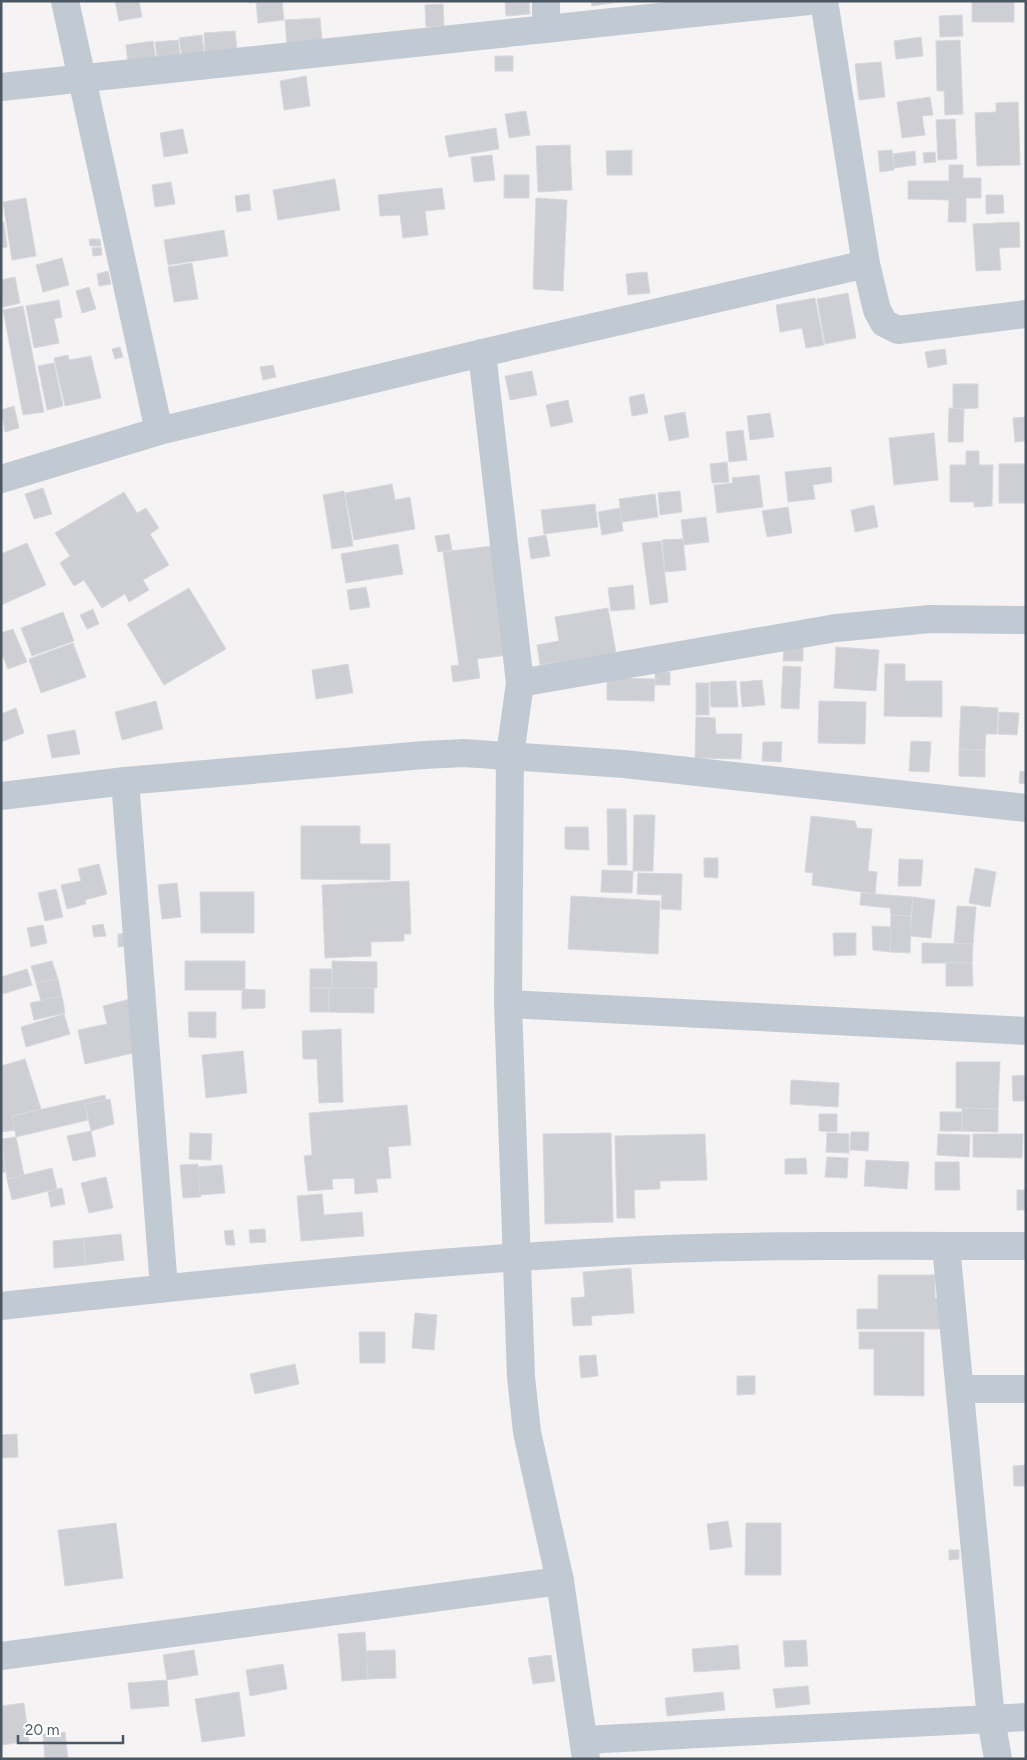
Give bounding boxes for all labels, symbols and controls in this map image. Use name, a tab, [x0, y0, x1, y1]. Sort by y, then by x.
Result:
scale bar	[18, 1712, 122, 1744]
text: 20 m	[25, 1721, 59, 1739]

